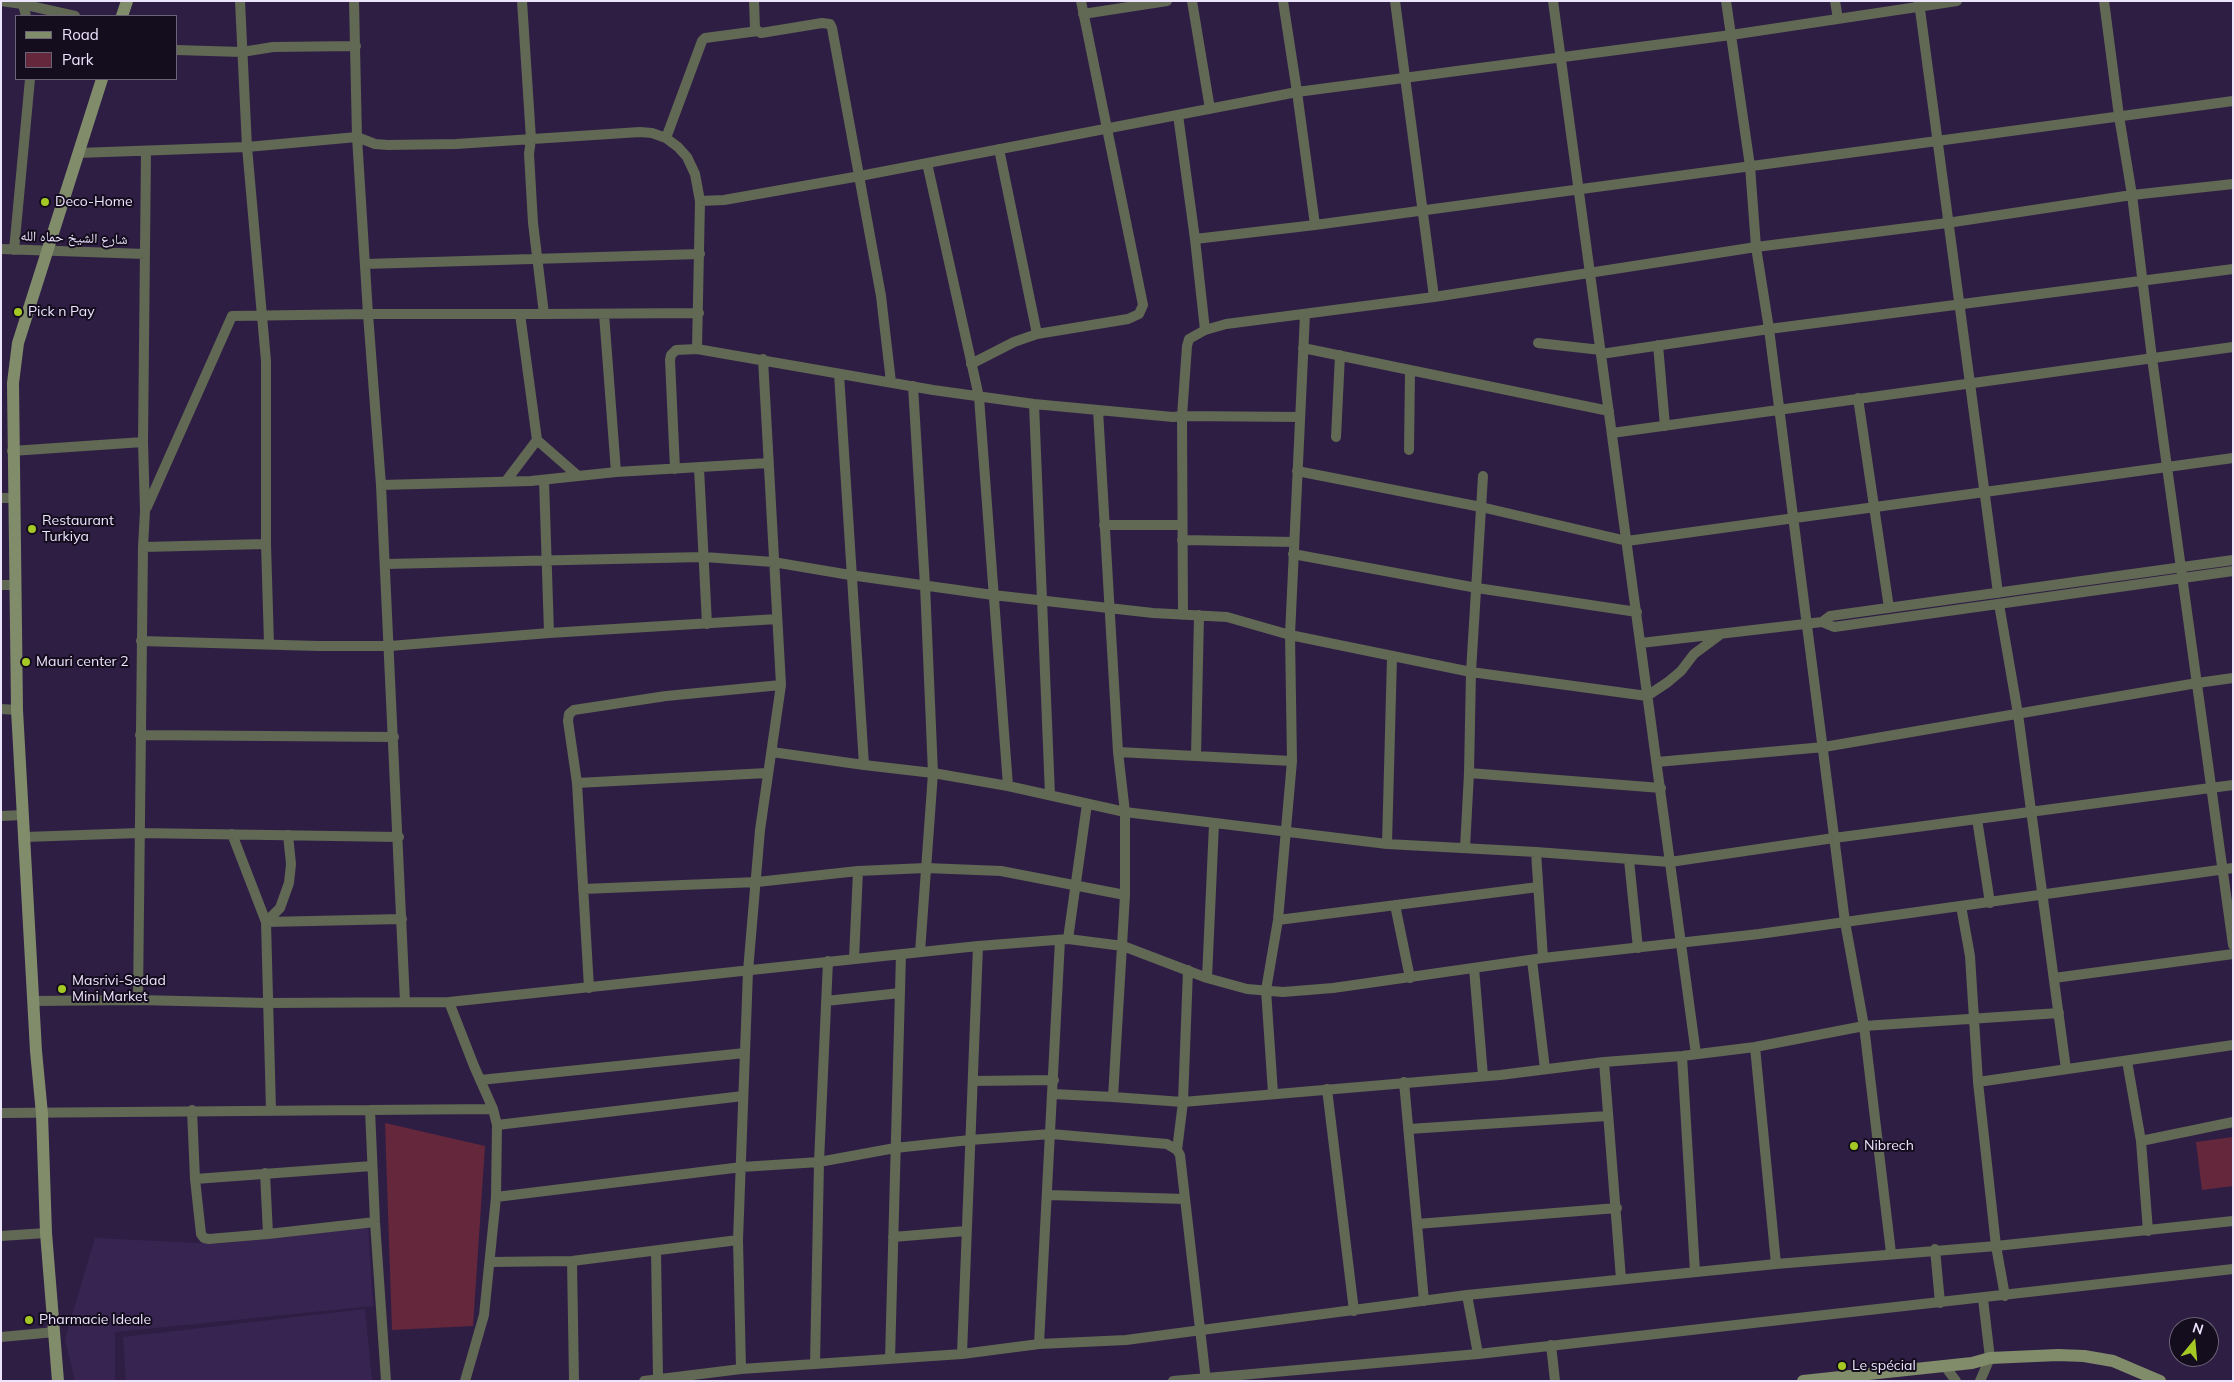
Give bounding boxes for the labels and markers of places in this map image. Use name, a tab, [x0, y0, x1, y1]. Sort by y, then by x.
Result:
place label: Deco-Home	[55, 194, 133, 210]
marker: Deco-Home	[39, 196, 51, 208]
place label: Pick n Pay	[28, 304, 95, 320]
marker: Pick n Pay	[12, 306, 24, 318]
place label: Restaurant Turkiya	[42, 513, 114, 546]
marker: Restaurant Turkiya	[26, 523, 38, 535]
place label: Mauri center 2	[36, 654, 129, 670]
marker: Mauri center 2	[20, 656, 32, 668]
place label: Masrivi-Sedad Mini Market	[72, 973, 166, 1006]
marker: Masrivi-Sedad Mini Market	[56, 983, 68, 995]
place label: Nibrech	[1864, 1138, 1914, 1154]
marker: Nibrech	[1848, 1140, 1860, 1152]
place label: Pharmacie Ideale	[39, 1312, 151, 1328]
marker: Pharmacie Ideale	[23, 1314, 35, 1326]
place label: Le spécial	[1852, 1358, 1916, 1374]
marker: Le spécial	[1836, 1360, 1848, 1372]

